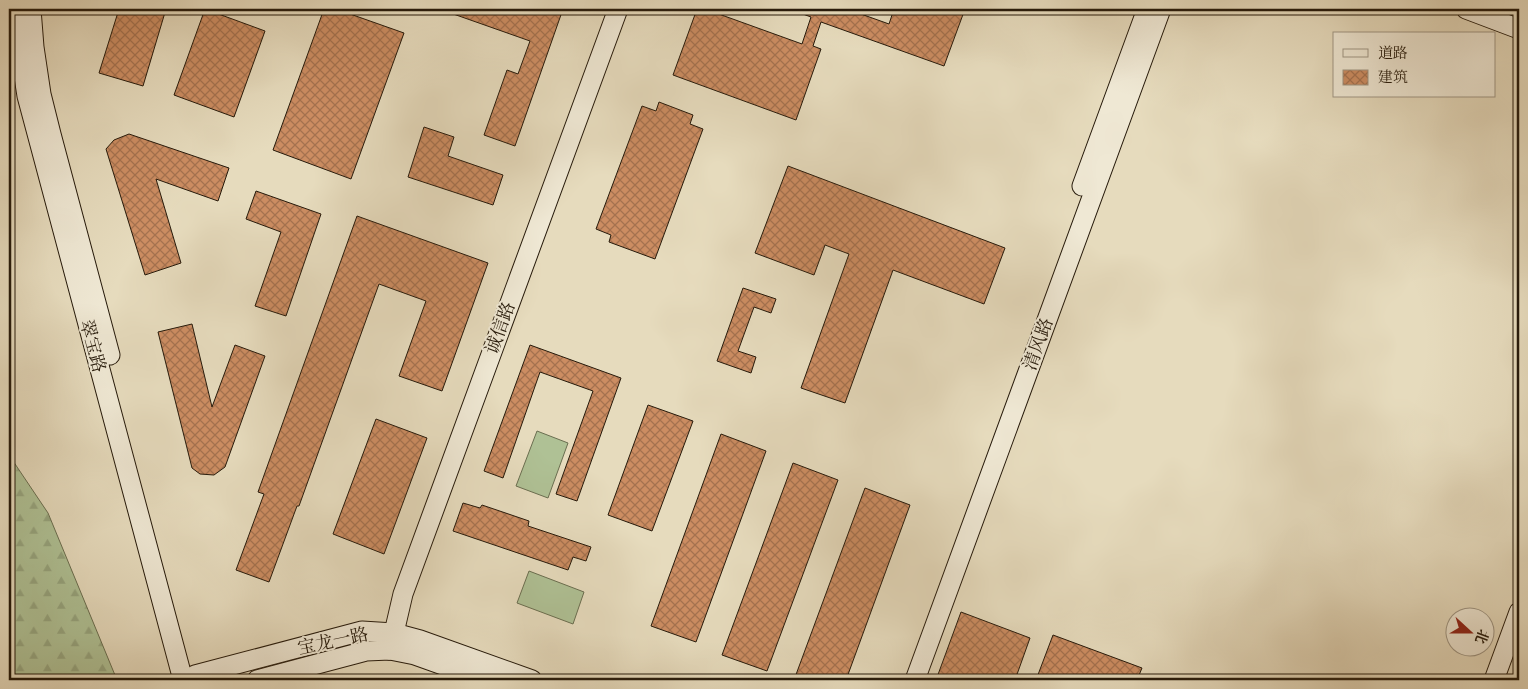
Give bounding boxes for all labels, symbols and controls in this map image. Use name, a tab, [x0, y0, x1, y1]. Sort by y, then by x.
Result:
legend	[1333, 32, 1496, 98]
text: 道路	[1378, 43, 1408, 62]
text: 建筑	[1378, 67, 1408, 86]
street label: 诚信路	[479, 299, 520, 357]
street label: 清风路	[1017, 315, 1058, 373]
street label: 翠宝路	[75, 317, 112, 375]
north arrow	[1446, 606, 1496, 656]
street label: 宝龙一路	[295, 622, 371, 659]
text: 北	[1471, 627, 1493, 646]

